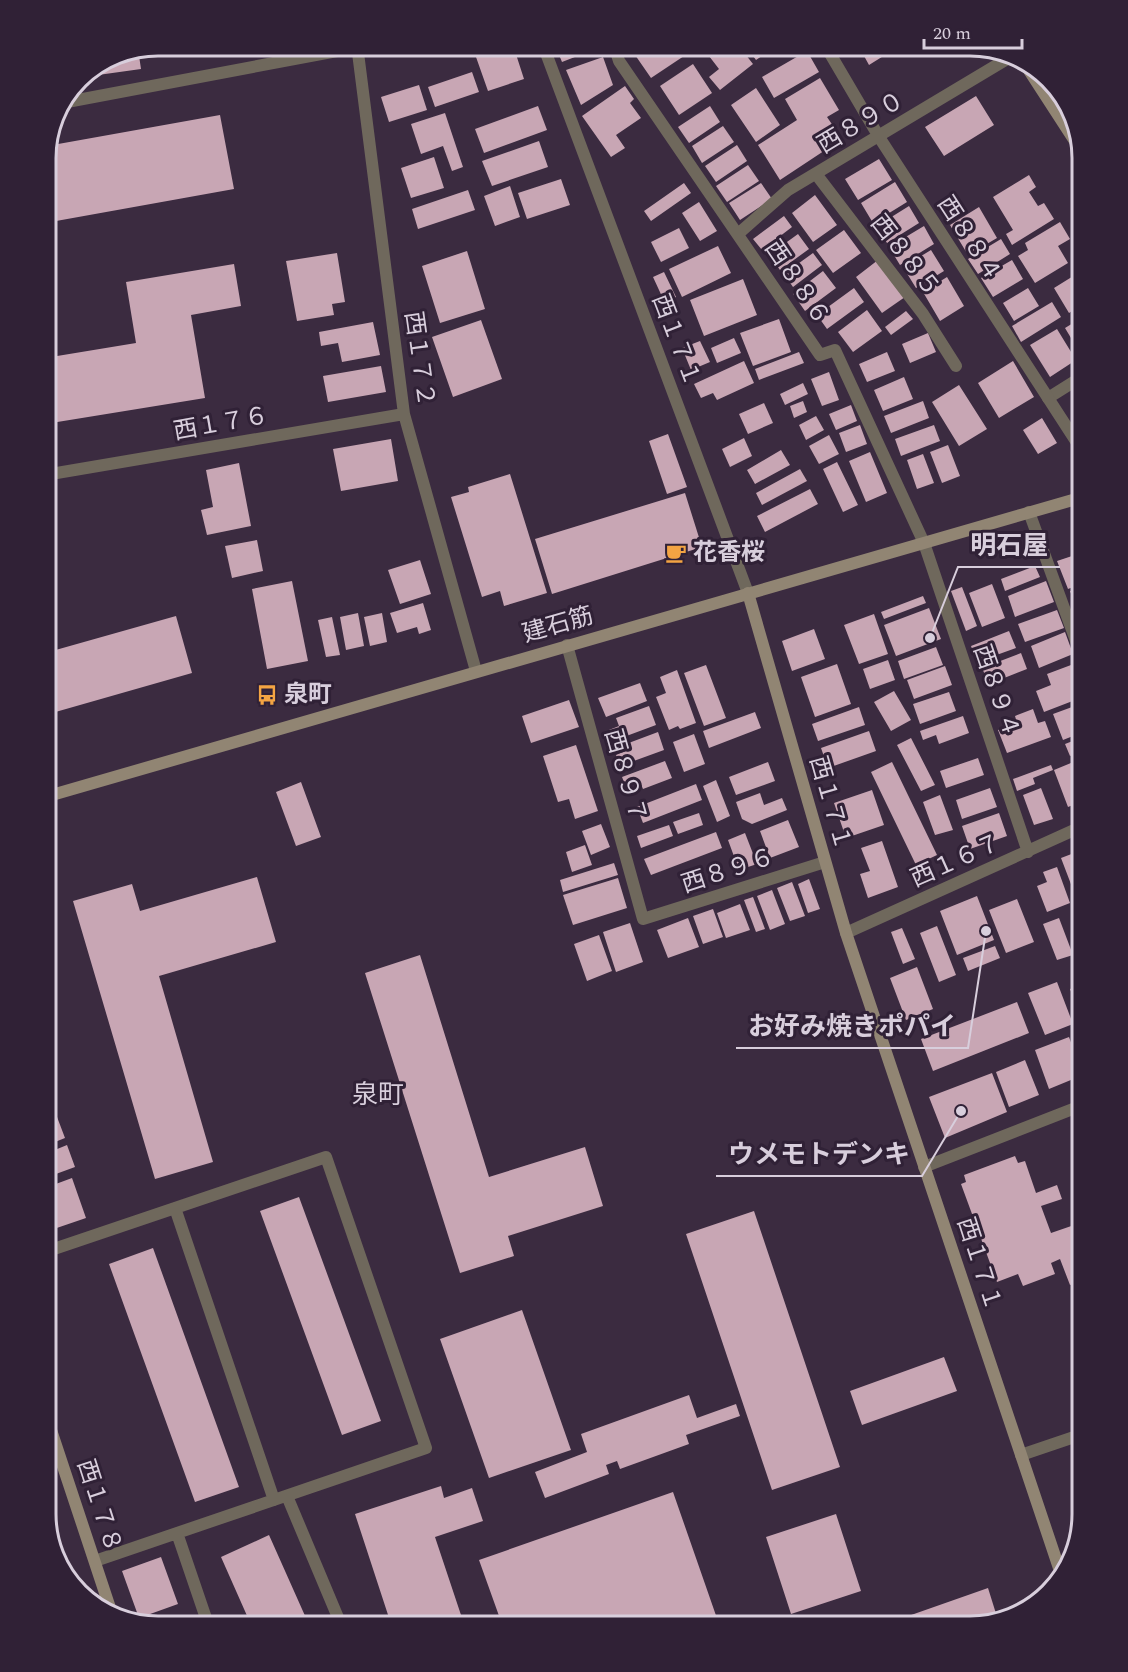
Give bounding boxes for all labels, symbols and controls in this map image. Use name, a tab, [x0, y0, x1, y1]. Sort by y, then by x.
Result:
scale bar	[924, 12, 1022, 50]
text: 20 m	[933, 20, 971, 47]
street label: 西８９０	[811, 83, 911, 163]
street label: 西８８４	[928, 189, 1010, 289]
street label: 西８８５	[861, 207, 949, 305]
street label: 西８８６	[755, 233, 839, 333]
street label: 西１７１	[642, 289, 710, 391]
street label: 西１７２	[394, 309, 444, 409]
street label: 西１７６	[171, 398, 271, 450]
callout: 明石屋	[958, 523, 1060, 567]
text: 明石屋	[970, 526, 1048, 566]
place label: 花香桜	[693, 535, 765, 571]
cafe icon: 花香桜	[664, 541, 688, 565]
street label: 建石筋	[518, 598, 598, 652]
street label: 西８９４	[963, 640, 1029, 742]
place label: 泉町	[284, 677, 332, 713]
bus stop icon: 泉町	[255, 683, 279, 707]
street label: 西８９７	[594, 725, 656, 827]
street label: 西１７１	[799, 752, 861, 854]
street label: 西１６７	[905, 825, 1007, 897]
street label: 西８９６	[677, 839, 779, 903]
callout: お好み焼きポパイ	[736, 1004, 968, 1048]
text: お好み焼きポパイ	[748, 1007, 956, 1047]
district label: 泉町	[352, 1075, 404, 1115]
callout: ウメモトデンキ	[716, 1132, 922, 1176]
text: ウメモトデンキ	[728, 1135, 910, 1175]
street label: 西１７１	[947, 1213, 1011, 1315]
street label: 西１７８	[67, 1455, 131, 1557]

